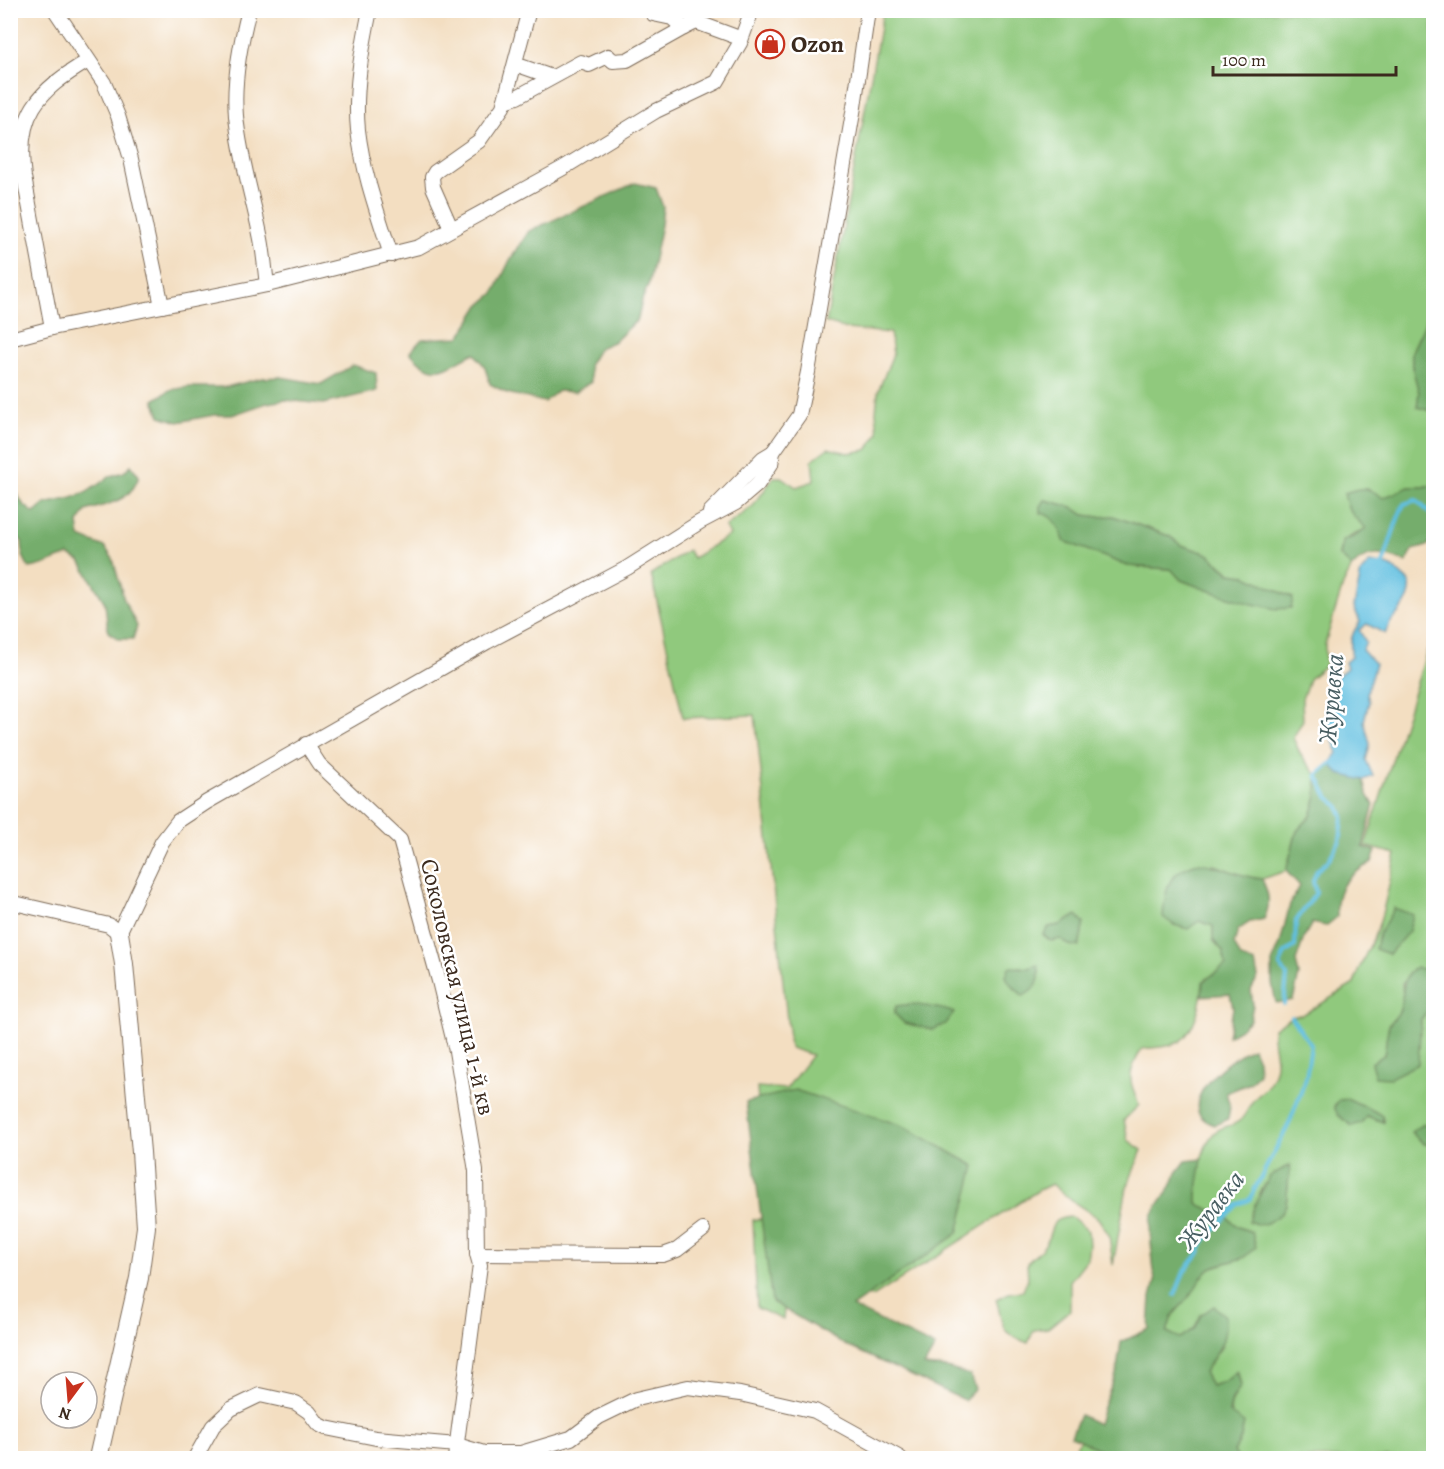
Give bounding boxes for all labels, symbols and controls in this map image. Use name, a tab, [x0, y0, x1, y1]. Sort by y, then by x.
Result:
shop icon: Ozon	[754, 28, 786, 60]
place label: Ozon	[791, 28, 845, 60]
scale bar	[1213, 39, 1396, 77]
text: 100 m	[1222, 48, 1266, 72]
water label: Журавка	[1310, 652, 1352, 747]
street label: Соколовская улица 1-й кв	[413, 856, 503, 1118]
water label: Журавка	[1169, 1163, 1253, 1257]
north arrow	[39, 1370, 99, 1430]
text: N	[56, 1401, 74, 1426]

